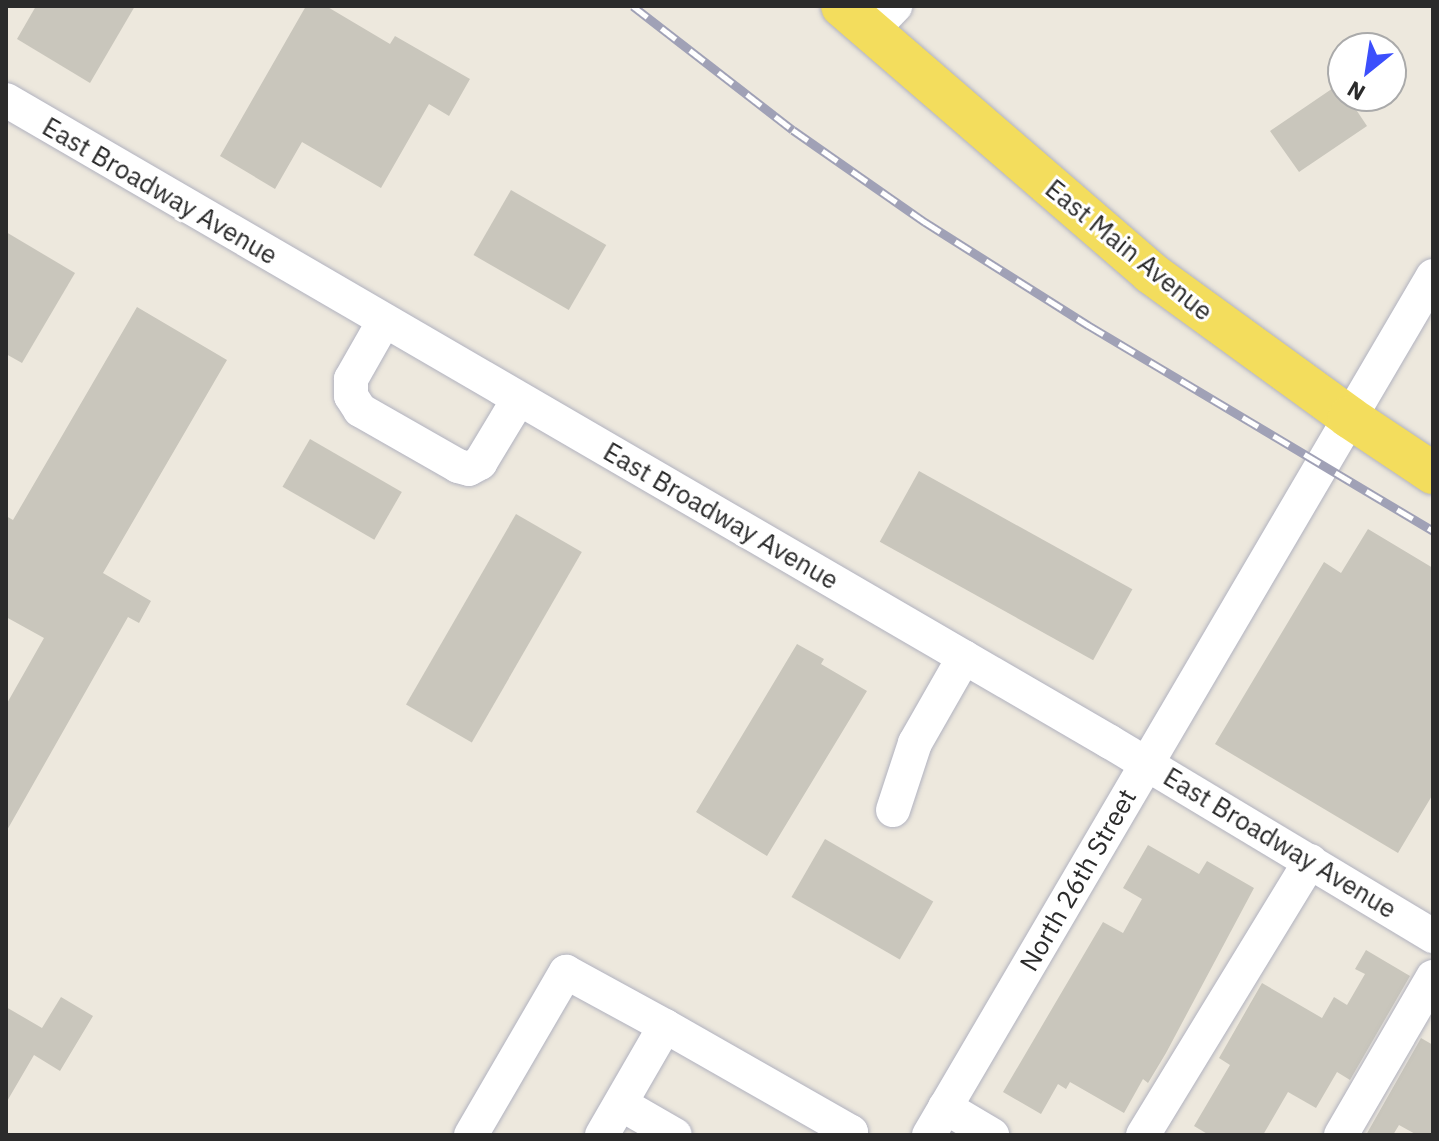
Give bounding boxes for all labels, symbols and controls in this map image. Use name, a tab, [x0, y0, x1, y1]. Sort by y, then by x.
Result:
north arrow	[1327, 32, 1407, 112]
text: N	[1342, 75, 1370, 108]
street label: East Broadway Avenue	[37, 111, 283, 271]
street label: East Main Avenue	[1039, 173, 1219, 327]
street label: East Broadway Avenue	[598, 436, 844, 596]
street label: East Broadway Avenue	[1158, 761, 1402, 925]
street label: North 26th Street	[1013, 783, 1143, 977]

